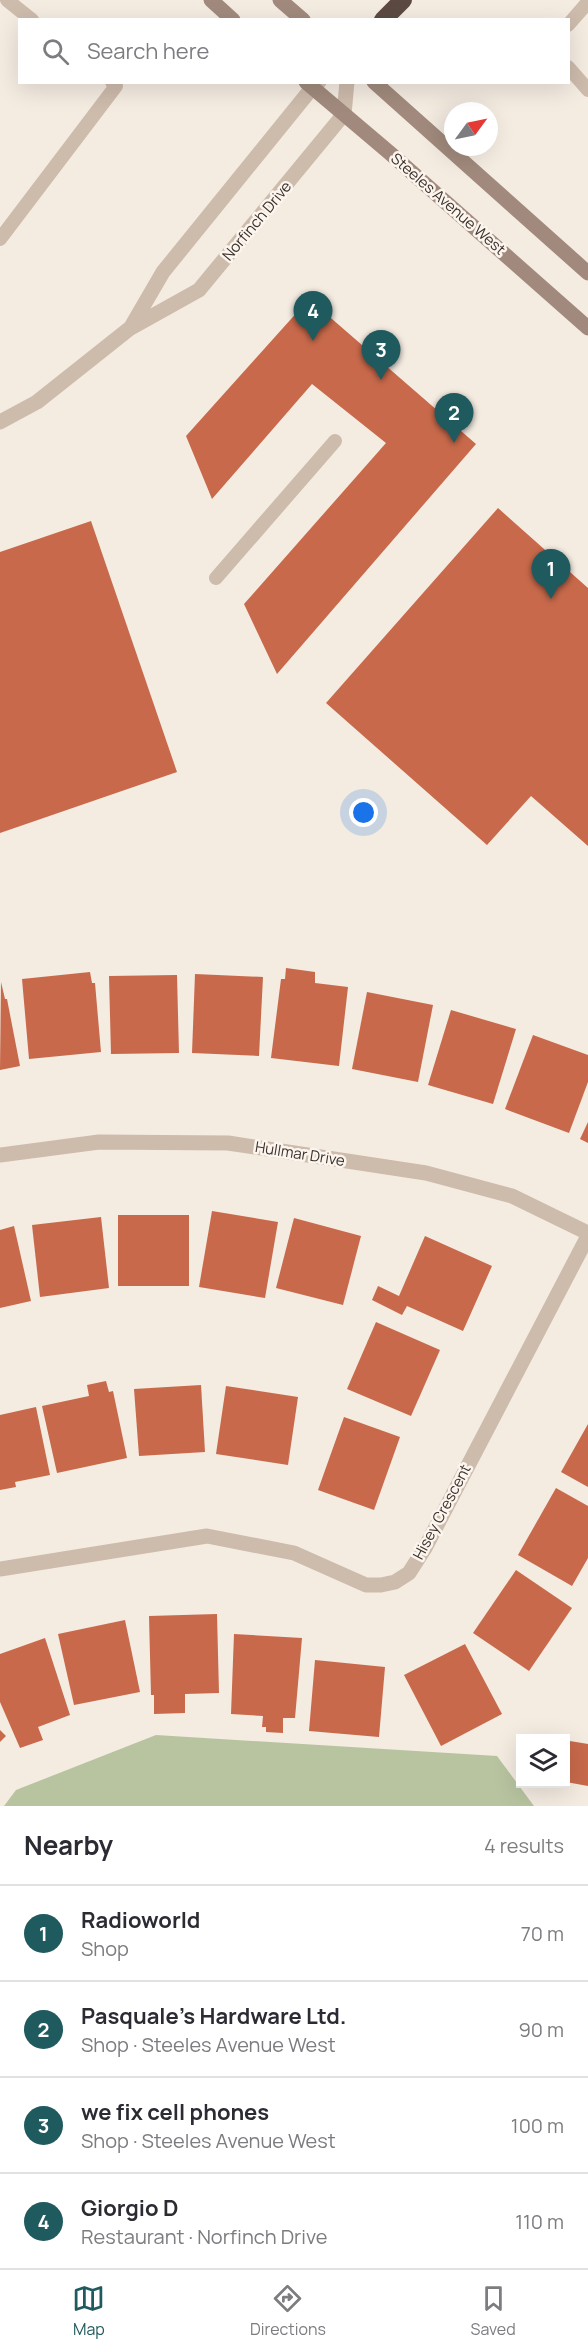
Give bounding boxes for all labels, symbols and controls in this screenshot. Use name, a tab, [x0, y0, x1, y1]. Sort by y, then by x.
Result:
search box	[18, 18, 570, 84]
icon: search	[39, 35, 72, 68]
text: Search here	[87, 36, 209, 66]
north arrow	[444, 102, 498, 156]
street label: Steeles Avenue West	[386, 148, 510, 259]
street label: Norfinch Drive	[217, 176, 296, 265]
pin: 4	[294, 292, 332, 341]
pin: 3	[362, 330, 400, 380]
pin: 2	[434, 394, 474, 443]
pin: 1	[532, 550, 570, 599]
your location	[349, 798, 378, 827]
street label: Hullmar Drive	[254, 1136, 347, 1171]
street label: Hisey Crescent	[408, 1460, 476, 1563]
map controls	[516, 1734, 570, 1788]
button: layers	[516, 1734, 570, 1788]
text: Nearby	[24, 1827, 113, 1863]
text: 4 results	[484, 1832, 564, 1859]
text: Radioworld	[81, 1905, 200, 1935]
text: 1	[39, 1920, 48, 1947]
text: 70 m	[521, 1920, 564, 1947]
text: Shop	[81, 1935, 129, 1962]
text: Pasquale's Hardware Ltd.	[81, 2001, 346, 2031]
text: 2	[38, 2016, 49, 2043]
text: 90 m	[518, 2016, 564, 2043]
text: Shop · Steeles Avenue West	[81, 2031, 336, 2058]
text: we fix cell phones	[81, 2097, 269, 2127]
text: 3	[38, 2112, 49, 2139]
text: 100 m	[511, 2112, 564, 2139]
text: Shop · Steeles Avenue West	[81, 2127, 336, 2154]
text: Giorgio D	[81, 2193, 178, 2223]
text: 4	[37, 2208, 50, 2235]
text: 110 m	[515, 2208, 564, 2235]
text: Restaurant · Norfinch Drive	[81, 2223, 327, 2250]
tab: Map	[72, 2282, 105, 2340]
tab: Directions	[250, 2282, 326, 2340]
tab: Saved	[471, 2282, 516, 2340]

